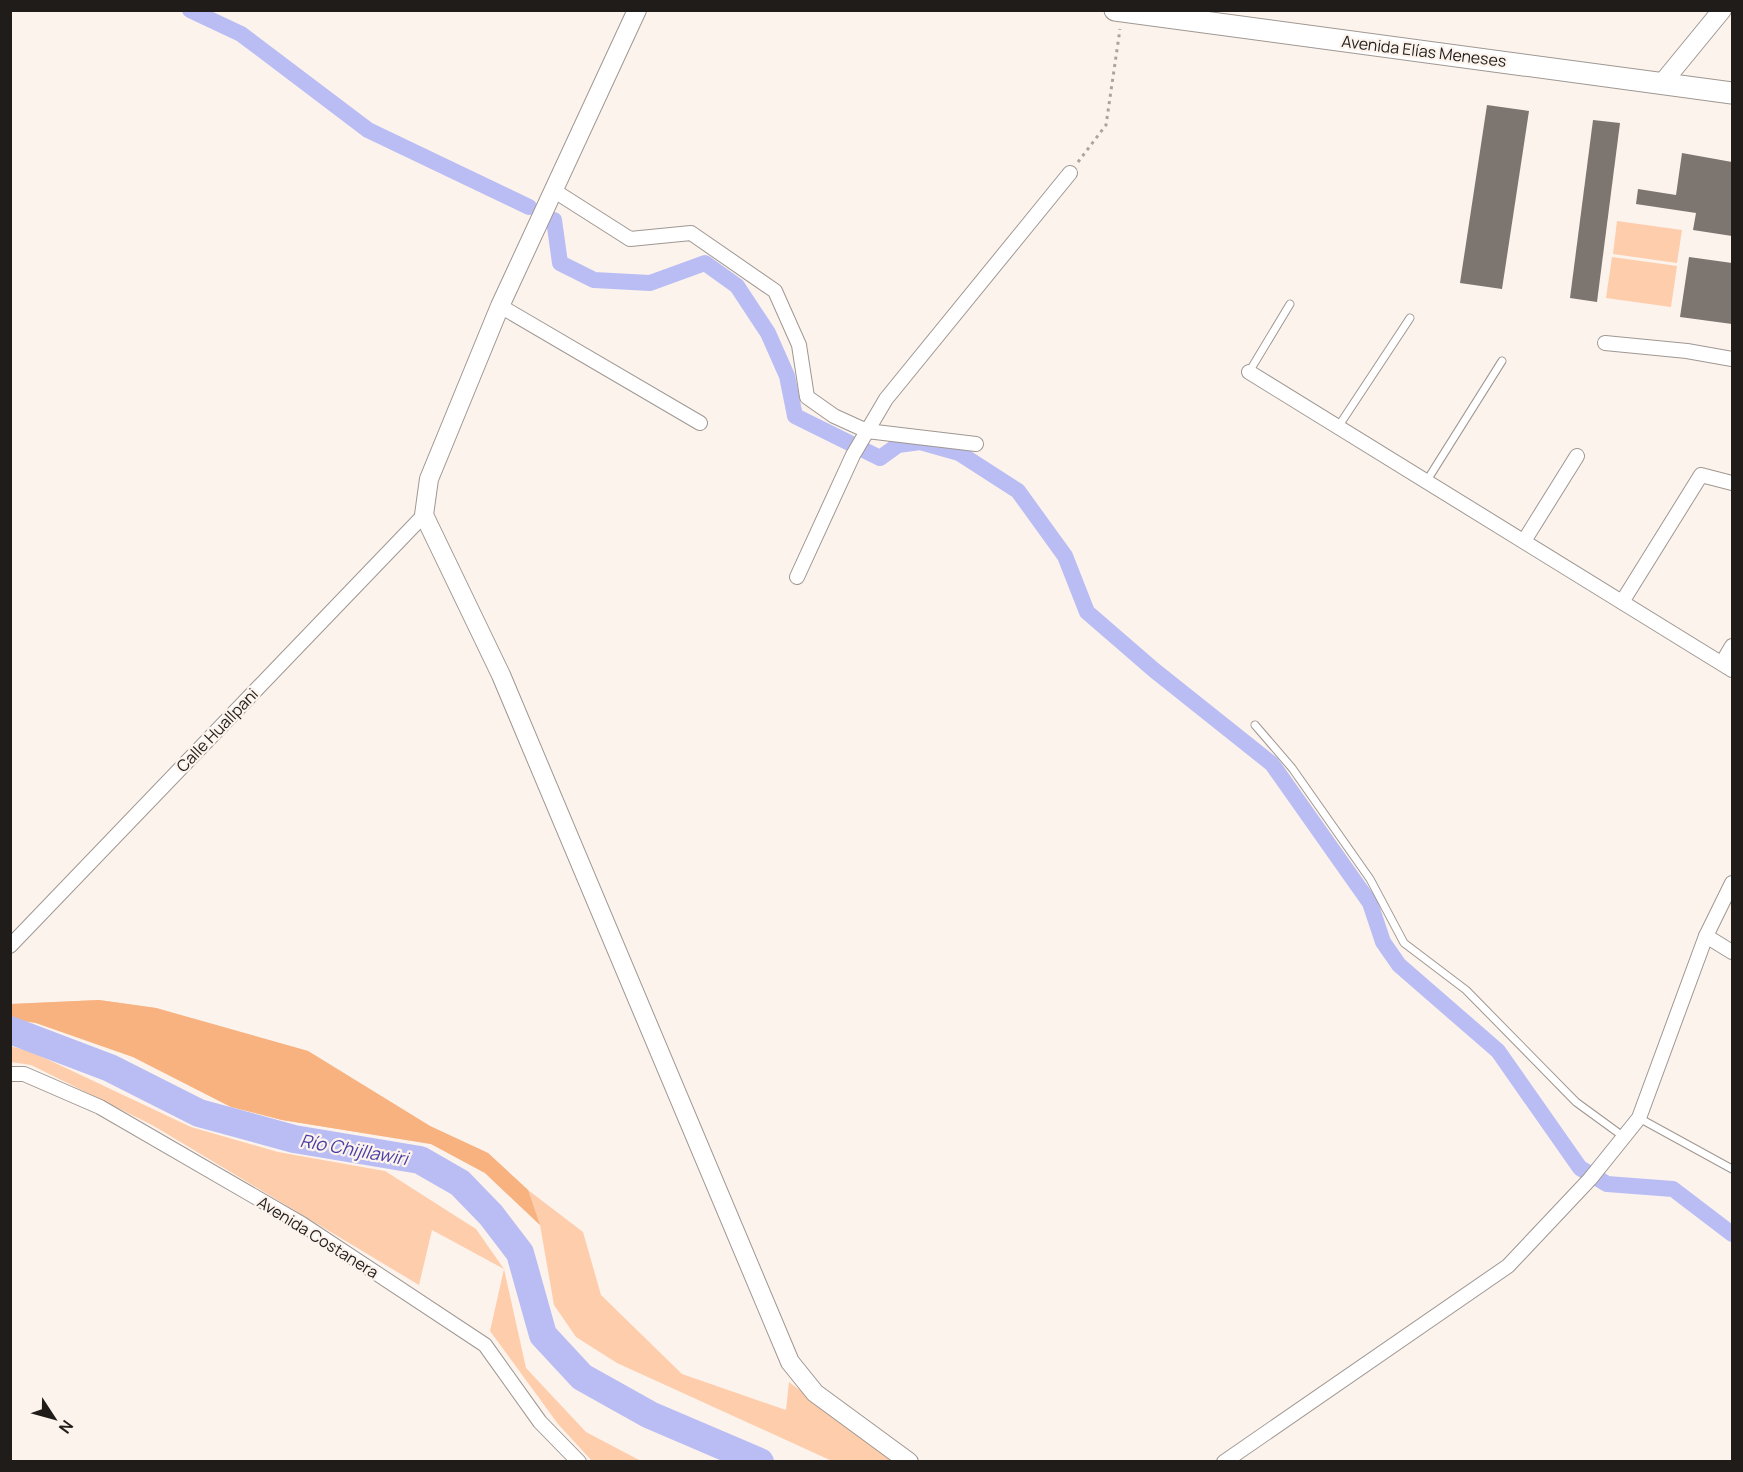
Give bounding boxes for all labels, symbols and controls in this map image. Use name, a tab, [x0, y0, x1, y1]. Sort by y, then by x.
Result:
street label: Avenida Elías Meneses	[1340, 30, 1508, 72]
street label: Calle Huallpani	[171, 683, 263, 777]
water label: Río Chijllawiri	[298, 1128, 412, 1171]
street label: Avenida Costanera	[253, 1191, 383, 1283]
north arrow	[24, 1388, 84, 1448]
text: N	[54, 1416, 78, 1438]

